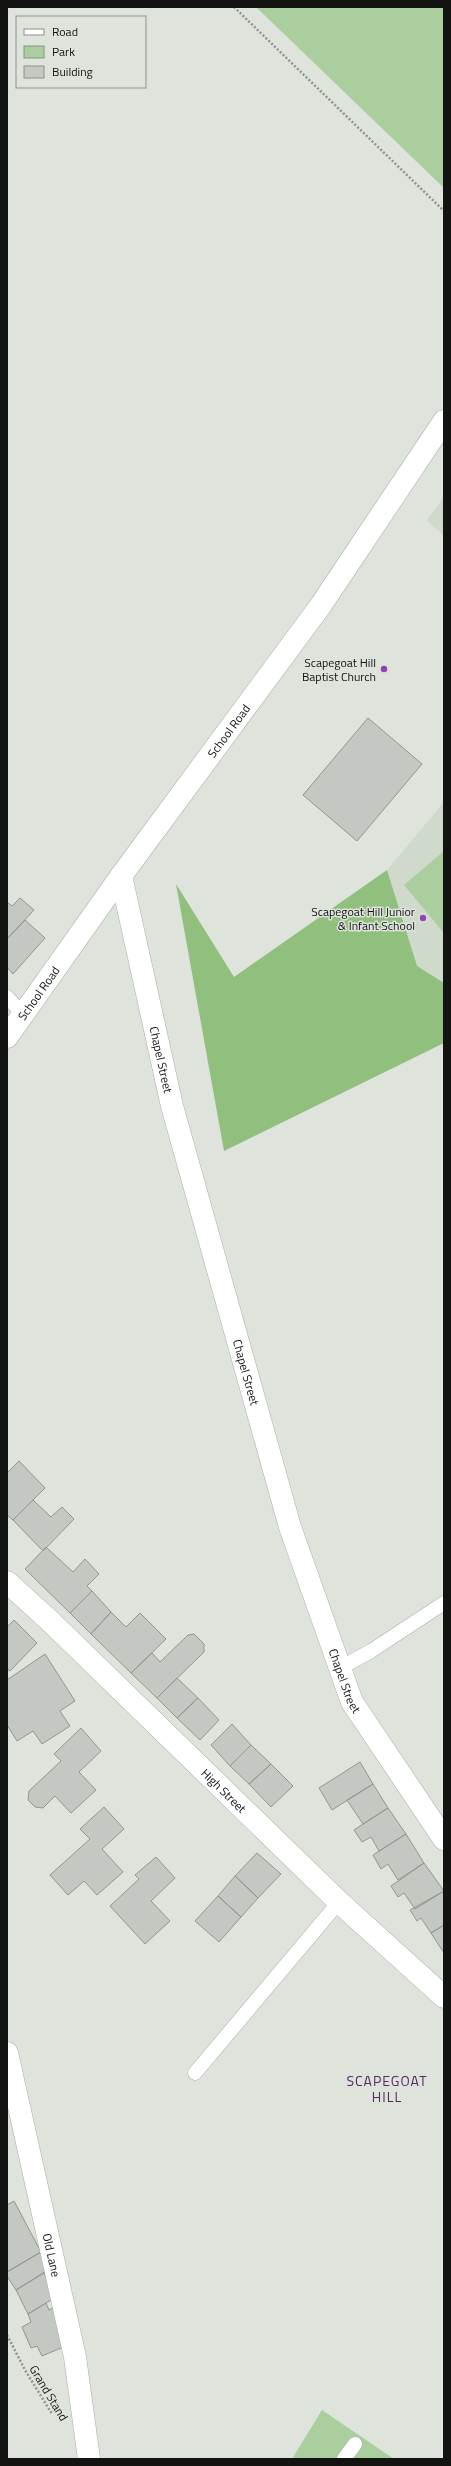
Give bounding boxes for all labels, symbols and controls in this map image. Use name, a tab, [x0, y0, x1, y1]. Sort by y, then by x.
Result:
legend	[16, 16, 146, 88]
text: Road	[52, 22, 78, 41]
text: Park	[52, 42, 75, 61]
text: Building	[52, 62, 93, 81]
place label: Scapegoat Hill Baptist Church	[302, 653, 376, 686]
marker: Scapegoat Hill Baptist Church	[379, 664, 389, 674]
street label: School Road	[202, 700, 254, 761]
place label: Scapegoat Hill Junior & Infant School	[311, 902, 415, 935]
marker: Scapegoat Hill Junior & Infant School	[418, 913, 428, 923]
street label: School Road	[12, 962, 64, 1024]
street label: Chapel Street	[145, 1024, 178, 1095]
street label: Chapel Street	[228, 1337, 265, 1408]
street label: Chapel Street	[324, 1646, 367, 1717]
street label: High Street	[197, 1764, 252, 1818]
district label: SCAPEGOAT HILL	[346, 2070, 428, 2107]
street label: Old Lane	[38, 2231, 66, 2279]
street label: Grand Stand	[25, 2361, 73, 2425]

